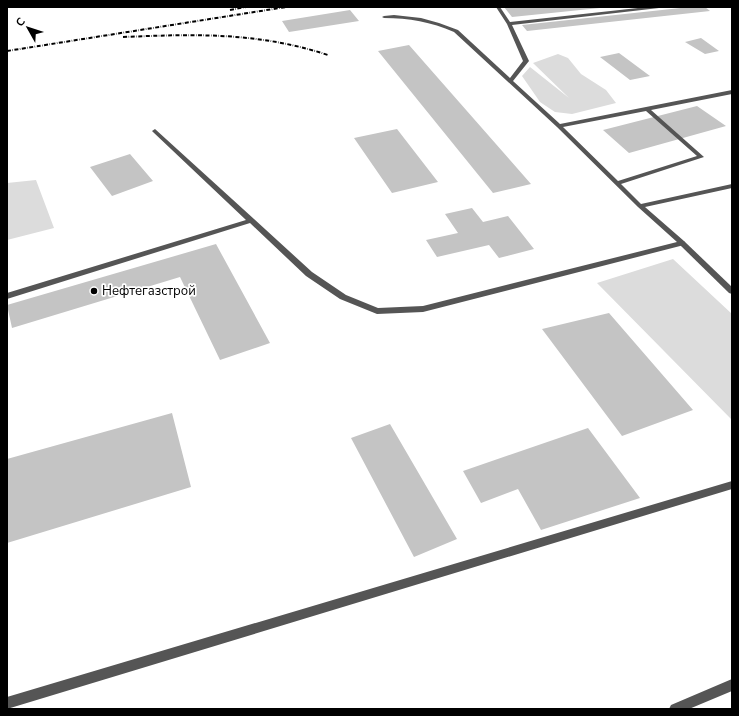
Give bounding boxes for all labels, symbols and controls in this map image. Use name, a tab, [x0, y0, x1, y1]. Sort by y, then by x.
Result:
north arrow	[8, 8, 48, 48]
text: С	[12, 14, 29, 30]
place label: Нефтегазстрой	[102, 282, 196, 300]
marker: Нефтегазстрой	[89, 286, 99, 296]

